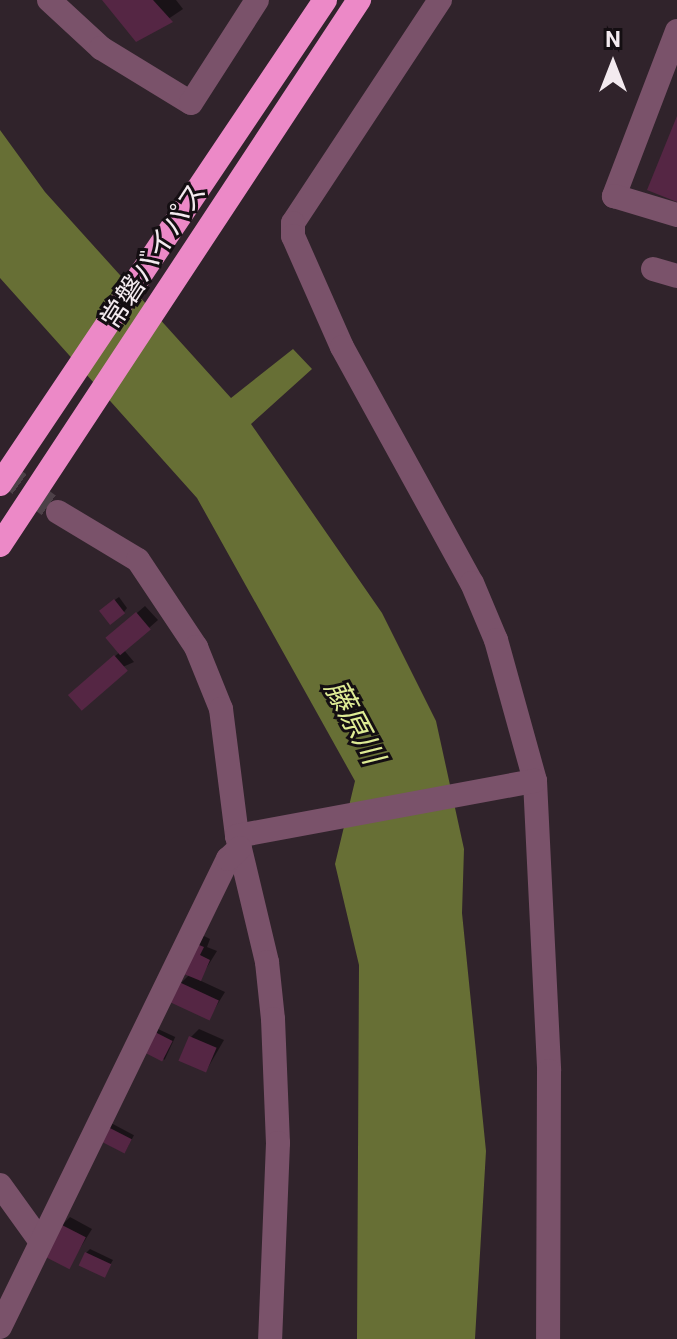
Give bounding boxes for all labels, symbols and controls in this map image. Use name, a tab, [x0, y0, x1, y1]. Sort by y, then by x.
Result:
north arrow	[573, 24, 653, 104]
text: N	[605, 27, 621, 52]
street label: 常磐バイパス	[94, 176, 214, 336]
water label: 藤原川	[317, 674, 391, 770]

